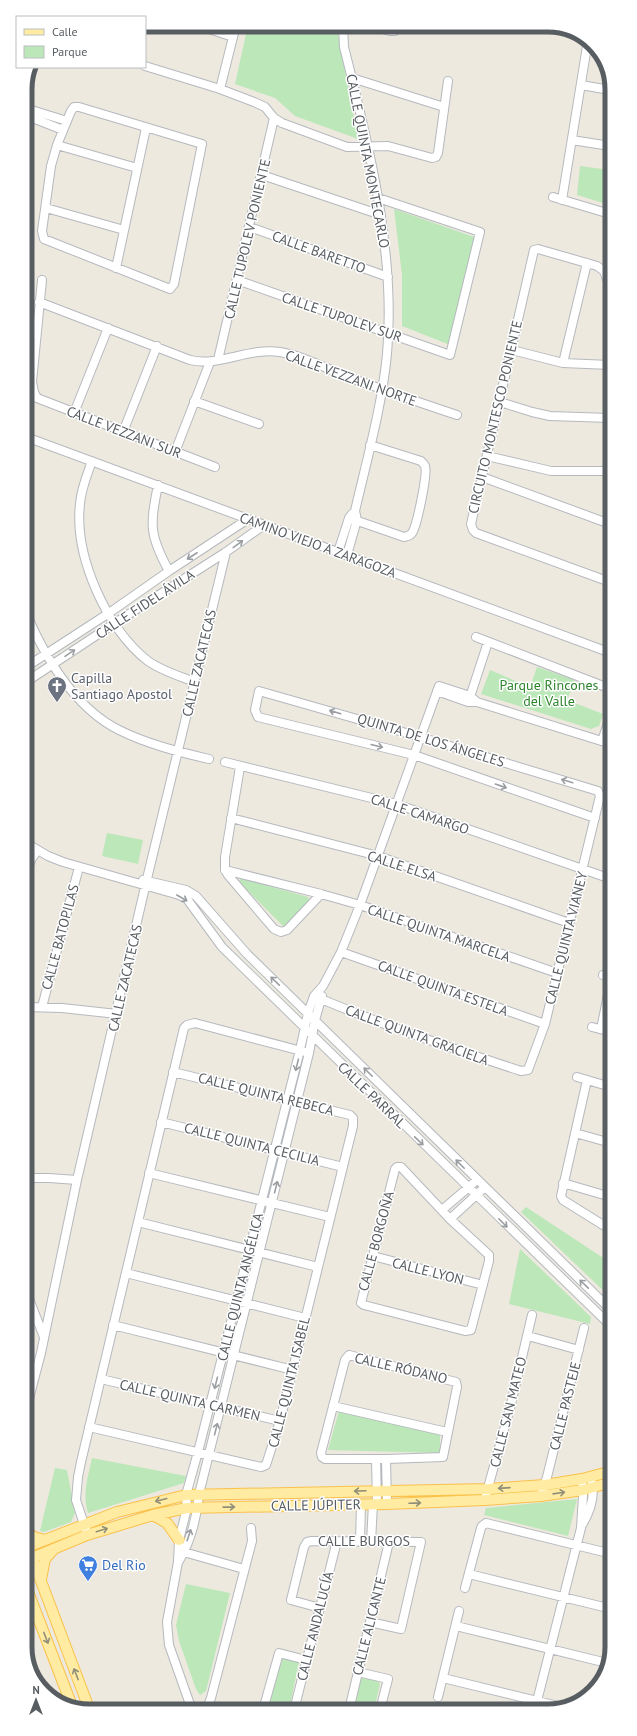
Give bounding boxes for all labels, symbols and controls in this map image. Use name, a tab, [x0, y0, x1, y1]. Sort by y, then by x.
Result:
legend	[16, 16, 146, 68]
text: Calle	[52, 24, 78, 39]
text: Parque	[52, 44, 87, 59]
street label: CALLE QUINTA MONTECARLO	[342, 72, 394, 250]
street label: CALLE TUPOLEV PONIENTE	[220, 157, 274, 321]
street label: CALLE BARETTO	[270, 227, 368, 277]
street label: CALLE TUPOLEV SUR	[279, 288, 405, 346]
street label: CIRCUITO MONTESCO PONIENTE	[464, 319, 526, 515]
street label: CALLE VEZZANI NORTE	[283, 346, 419, 410]
street label: CALLE VEZZANI SUR	[64, 402, 184, 462]
street label: CAMINO VIEJO A ZARAGOZA	[237, 508, 400, 582]
one-way arrow	[232, 540, 243, 548]
one-way arrow	[187, 552, 198, 560]
street label: CALLE FIDEL ÁVILA	[92, 565, 199, 643]
street label: CALLE ZACATECAS	[178, 607, 220, 719]
one-way arrow	[64, 649, 75, 657]
place label: Capilla Santiago Apostol	[71, 669, 172, 703]
church icon: Capilla Santiago Apostol	[46, 675, 68, 703]
park label: Parque Rincones del Valle	[500, 676, 599, 710]
one-way arrow	[329, 708, 342, 715]
street label: QUINTA DE LOS ÁNGELES	[355, 709, 507, 771]
one-way arrow	[370, 743, 383, 751]
one-way arrow	[560, 777, 573, 784]
one-way arrow	[495, 782, 507, 790]
street label: CALLE CAMARGO	[369, 790, 471, 838]
street label: CALLE ELSA	[365, 846, 440, 886]
street label: CALLE QUINTA VIANEY	[541, 869, 591, 1006]
street label: CALLE BATOPILAS	[37, 882, 83, 992]
one-way arrow	[176, 895, 188, 902]
street label: CALLE QUINTA MARCELA	[365, 900, 514, 966]
street label: CALLE ZACATECAS	[104, 922, 146, 1034]
street label: CALLE QUINTA ESTELA	[375, 956, 511, 1020]
one-way arrow	[270, 977, 280, 986]
street label: CALLE QUINTA GRACIELA	[343, 1001, 492, 1070]
one-way arrow	[292, 1058, 300, 1071]
street label: CALLE PARRAL	[334, 1058, 410, 1132]
one-way arrow	[363, 1067, 373, 1077]
street label: CALLE QUINTA REBECA	[196, 1068, 336, 1120]
street label: CALLE QUINTA CECILIA	[182, 1118, 322, 1170]
one-way arrow	[414, 1136, 424, 1145]
one-way arrow	[455, 1159, 465, 1169]
one-way arrow	[273, 1181, 280, 1194]
street label: CALLE BORGOÑA	[354, 1188, 398, 1293]
street label: CALLE QUINTA ANGÉLICA	[213, 1210, 267, 1363]
one-way arrow	[498, 1218, 508, 1228]
street label: CALLE LYON	[390, 1253, 466, 1289]
one-way arrow	[579, 1279, 589, 1289]
street label: CALLE QUINTA ISABEL	[264, 1315, 314, 1449]
street label: CALLE RÓDANO	[353, 1349, 449, 1387]
street label: CALLE SAN MATEO	[486, 1355, 530, 1469]
street label: CALLE PASTEJE	[545, 1360, 585, 1452]
street label: CALLE QUINTA CARMEN	[118, 1375, 262, 1425]
one-way arrow	[212, 1376, 219, 1389]
one-way arrow	[212, 1423, 220, 1436]
one-way arrow	[498, 1484, 511, 1491]
one-way arrow	[354, 1487, 367, 1494]
one-way arrow	[552, 1489, 565, 1497]
street label: CALLE JÚPITER	[271, 1495, 361, 1515]
one-way arrow	[155, 1497, 168, 1505]
one-way arrow	[408, 1499, 421, 1507]
one-way arrow	[222, 1503, 235, 1511]
one-way arrow	[96, 1526, 109, 1533]
one-way arrow	[186, 1530, 194, 1542]
street label: CALLE BURGOS	[318, 1532, 410, 1550]
supermarket icon: Del Rio	[77, 1554, 99, 1582]
place label: Del Rio	[102, 1556, 146, 1574]
street label: CALLE ANDALUCÍA	[293, 1569, 338, 1683]
street label: CALLE ALICANTE	[348, 1575, 390, 1677]
one-way arrow	[43, 1632, 51, 1644]
one-way arrow	[72, 1669, 80, 1681]
north arrow	[16, 1680, 56, 1720]
text: N	[32, 1683, 40, 1697]

